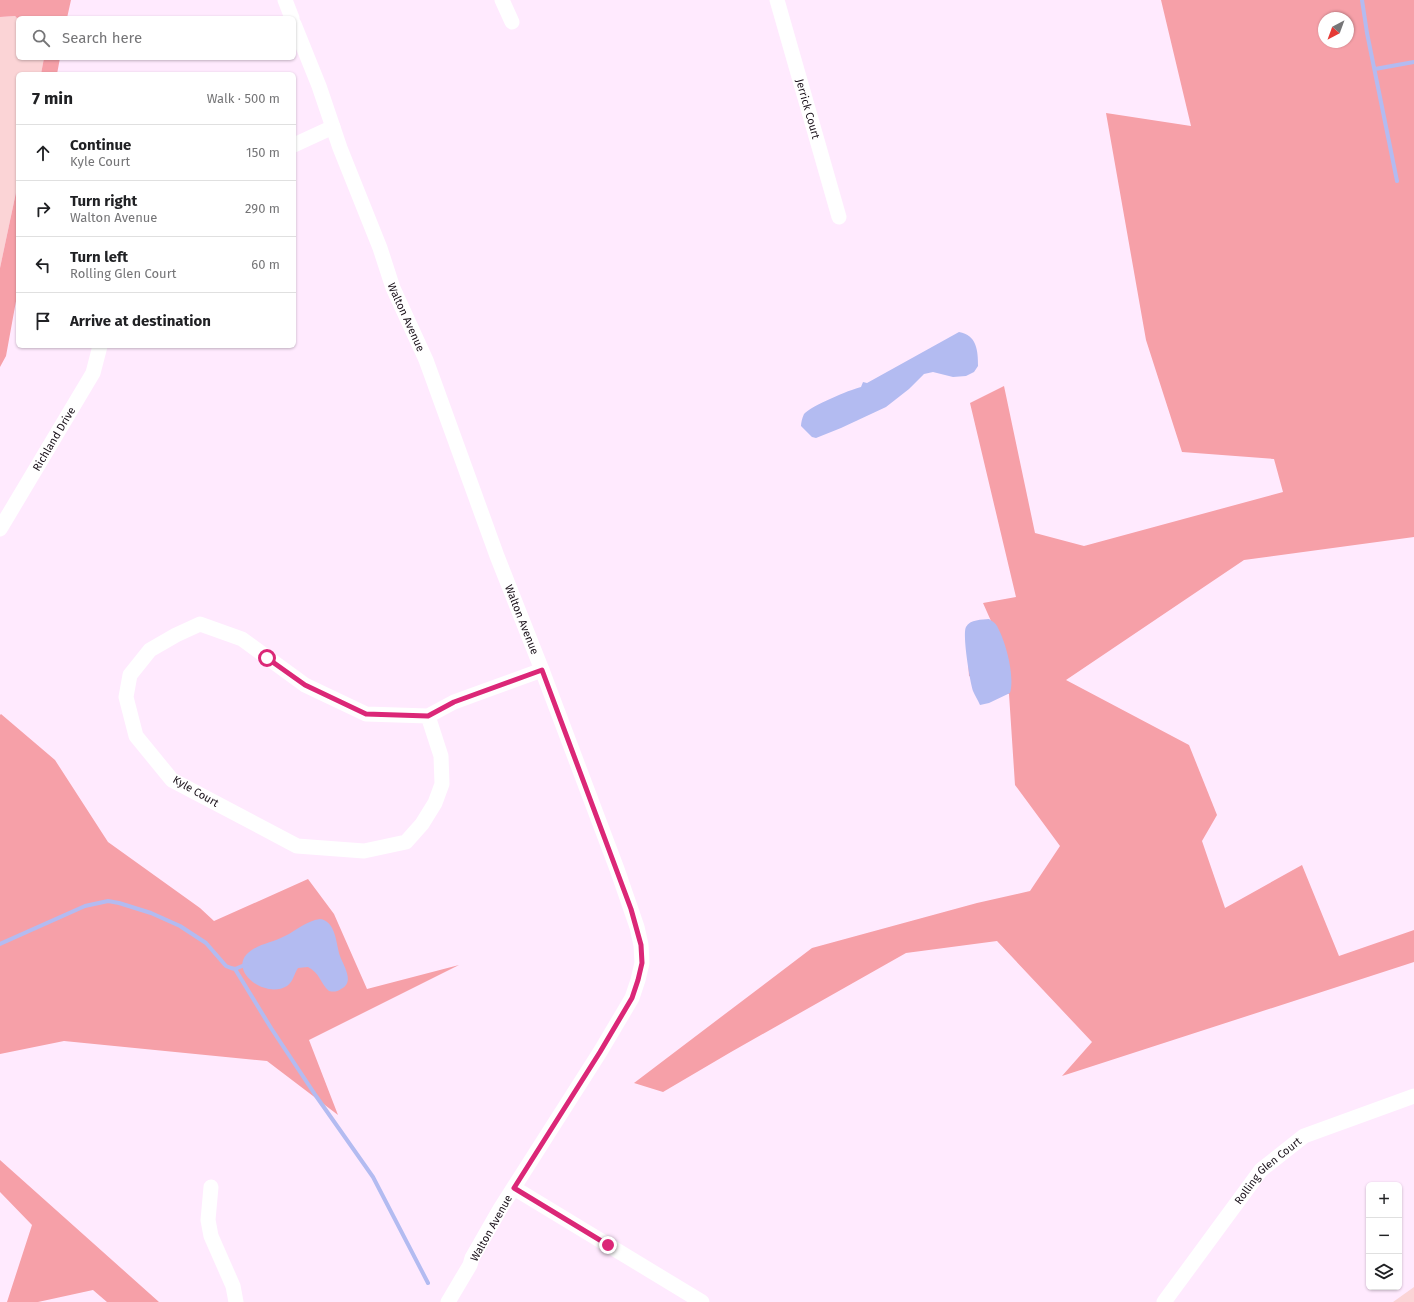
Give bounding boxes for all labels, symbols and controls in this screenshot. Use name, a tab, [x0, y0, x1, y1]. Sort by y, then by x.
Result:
north arrow	[1318, 12, 1354, 48]
search box	[16, 16, 296, 60]
icon: search	[30, 27, 52, 49]
text: Search here	[62, 29, 142, 47]
street label: Jerrick Court	[793, 77, 822, 140]
text: 7 min	[32, 88, 73, 109]
text: Walk · 500 m	[207, 91, 280, 106]
text: Continue	[70, 136, 131, 154]
icon: ahead	[32, 142, 54, 164]
text: 150 m	[246, 145, 280, 160]
text: Kyle Court	[70, 154, 130, 169]
text: Turn right	[70, 192, 137, 210]
icon: right	[32, 198, 54, 220]
text: 290 m	[245, 201, 280, 216]
text: Walton Avenue	[70, 210, 157, 225]
text: Turn left	[70, 248, 128, 266]
icon: left	[32, 254, 54, 276]
text: 60 m	[251, 257, 280, 272]
text: Rolling Glen Court	[70, 266, 176, 281]
street label: Walton Avenue	[385, 281, 427, 354]
icon: arrive	[32, 310, 54, 332]
text: Arrive at destination	[70, 312, 211, 330]
street label: Richland Drive	[30, 405, 78, 473]
street label: Walton Avenue	[502, 583, 541, 657]
route start	[258, 649, 276, 667]
street label: Kyle Court	[170, 773, 221, 810]
street label: Rolling Glen Court	[1232, 1135, 1304, 1207]
map controls	[1366, 1182, 1402, 1290]
button: +	[1366, 1182, 1402, 1218]
street label: Walton Avenue	[468, 1193, 515, 1264]
button: −	[1366, 1218, 1402, 1254]
route end	[599, 1236, 617, 1254]
button: layers	[1366, 1254, 1402, 1290]

